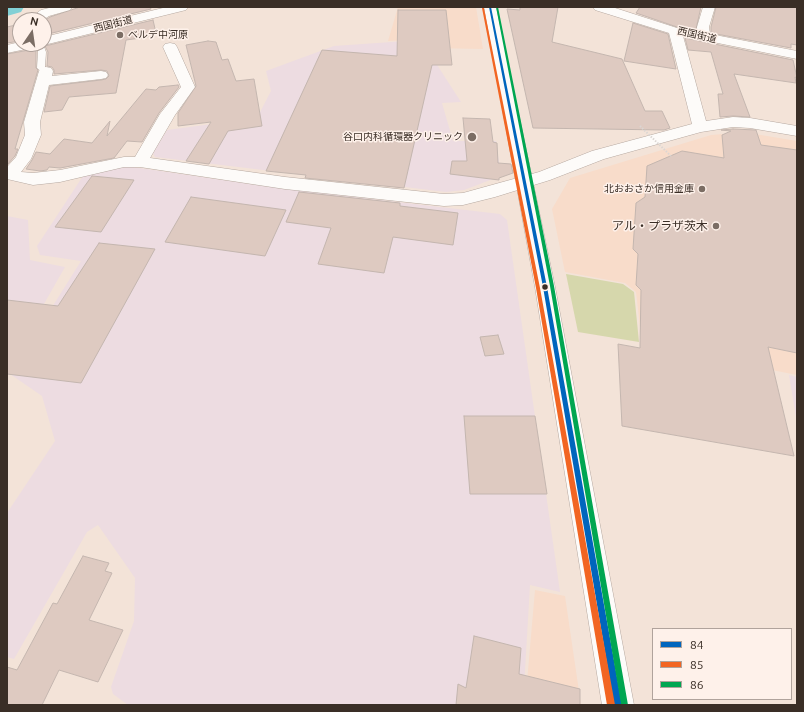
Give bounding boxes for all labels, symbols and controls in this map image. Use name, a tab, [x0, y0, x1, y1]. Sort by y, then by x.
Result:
north arrow	[12, 12, 52, 52]
street label: 西国街道	[92, 13, 134, 35]
text: N	[29, 15, 40, 28]
street label: 西国街道	[676, 25, 718, 45]
place label: ベルデ中河原	[128, 29, 188, 41]
marker: ベルデ中河原	[115, 30, 125, 40]
place label: 谷口内科循環器クリニック	[343, 131, 463, 143]
marker: 谷口内科循環器クリニック	[466, 131, 478, 143]
place label: 北おおさか信用金庫	[604, 183, 694, 195]
marker: 北おおさか信用金庫	[697, 184, 707, 194]
place label: アル・プラザ茨木	[612, 219, 708, 233]
marker: アル・プラザ茨木	[711, 221, 721, 231]
unlabelled marker	[540, 282, 550, 292]
legend	[652, 628, 792, 700]
text: 84	[690, 638, 704, 651]
text: 85	[690, 658, 704, 671]
text: 86	[690, 678, 704, 691]

